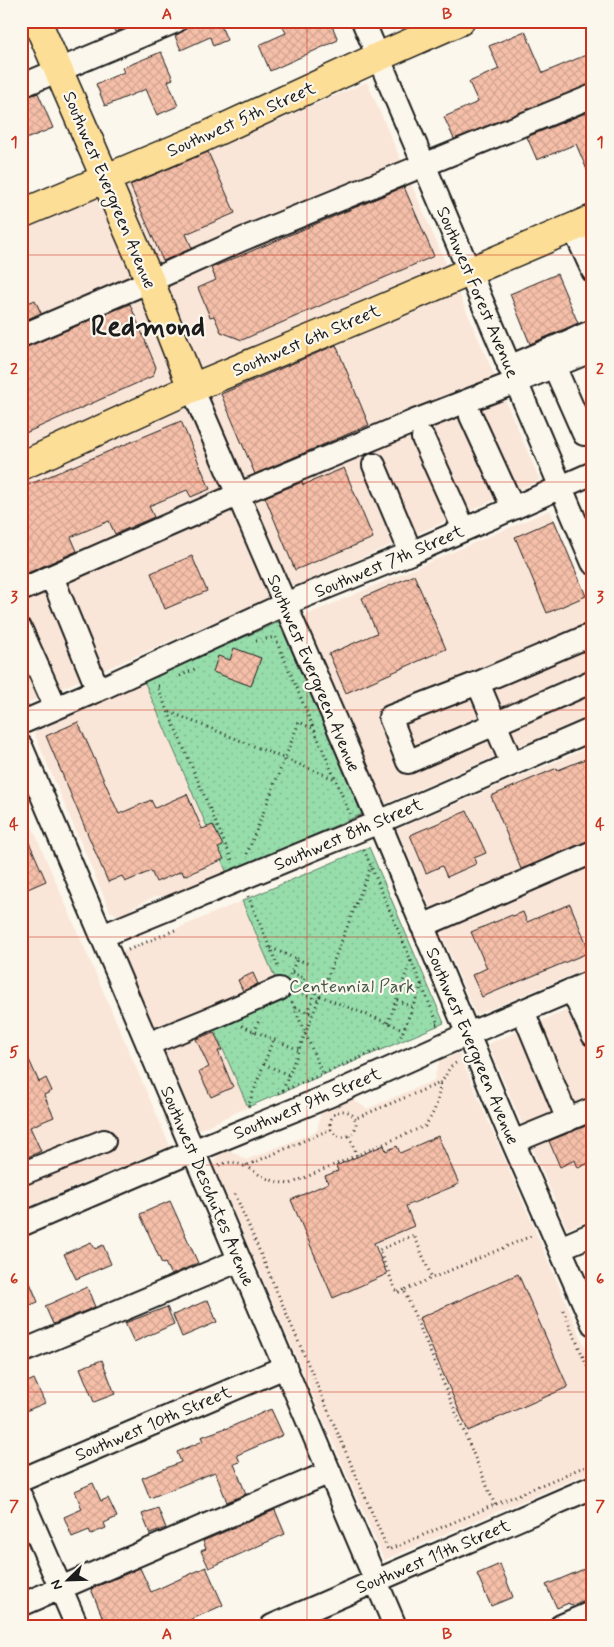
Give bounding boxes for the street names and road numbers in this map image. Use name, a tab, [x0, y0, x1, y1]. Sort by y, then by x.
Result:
street label: Southwest 5th Street	[163, 76, 320, 163]
street label: Southwest Evergreen Avenue	[56, 88, 162, 293]
street label: Southwest Forest Avenue	[430, 203, 524, 382]
street label: Southwest 6th Street	[229, 299, 384, 383]
street label: Southwest 7th Street	[311, 519, 468, 604]
street label: Southwest Evergreen Avenue	[260, 571, 366, 776]
street label: Southwest 8th Street	[270, 793, 427, 877]
street label: Southwest Evergreen Avenue	[419, 944, 525, 1149]
street label: Southwest 9th Street	[230, 1062, 385, 1146]
street label: Southwest Deschutes Avenue	[154, 1083, 260, 1290]
street label: Southwest 10th Street	[72, 1380, 236, 1468]
street label: Southwest 11th Street	[353, 1513, 514, 1600]

